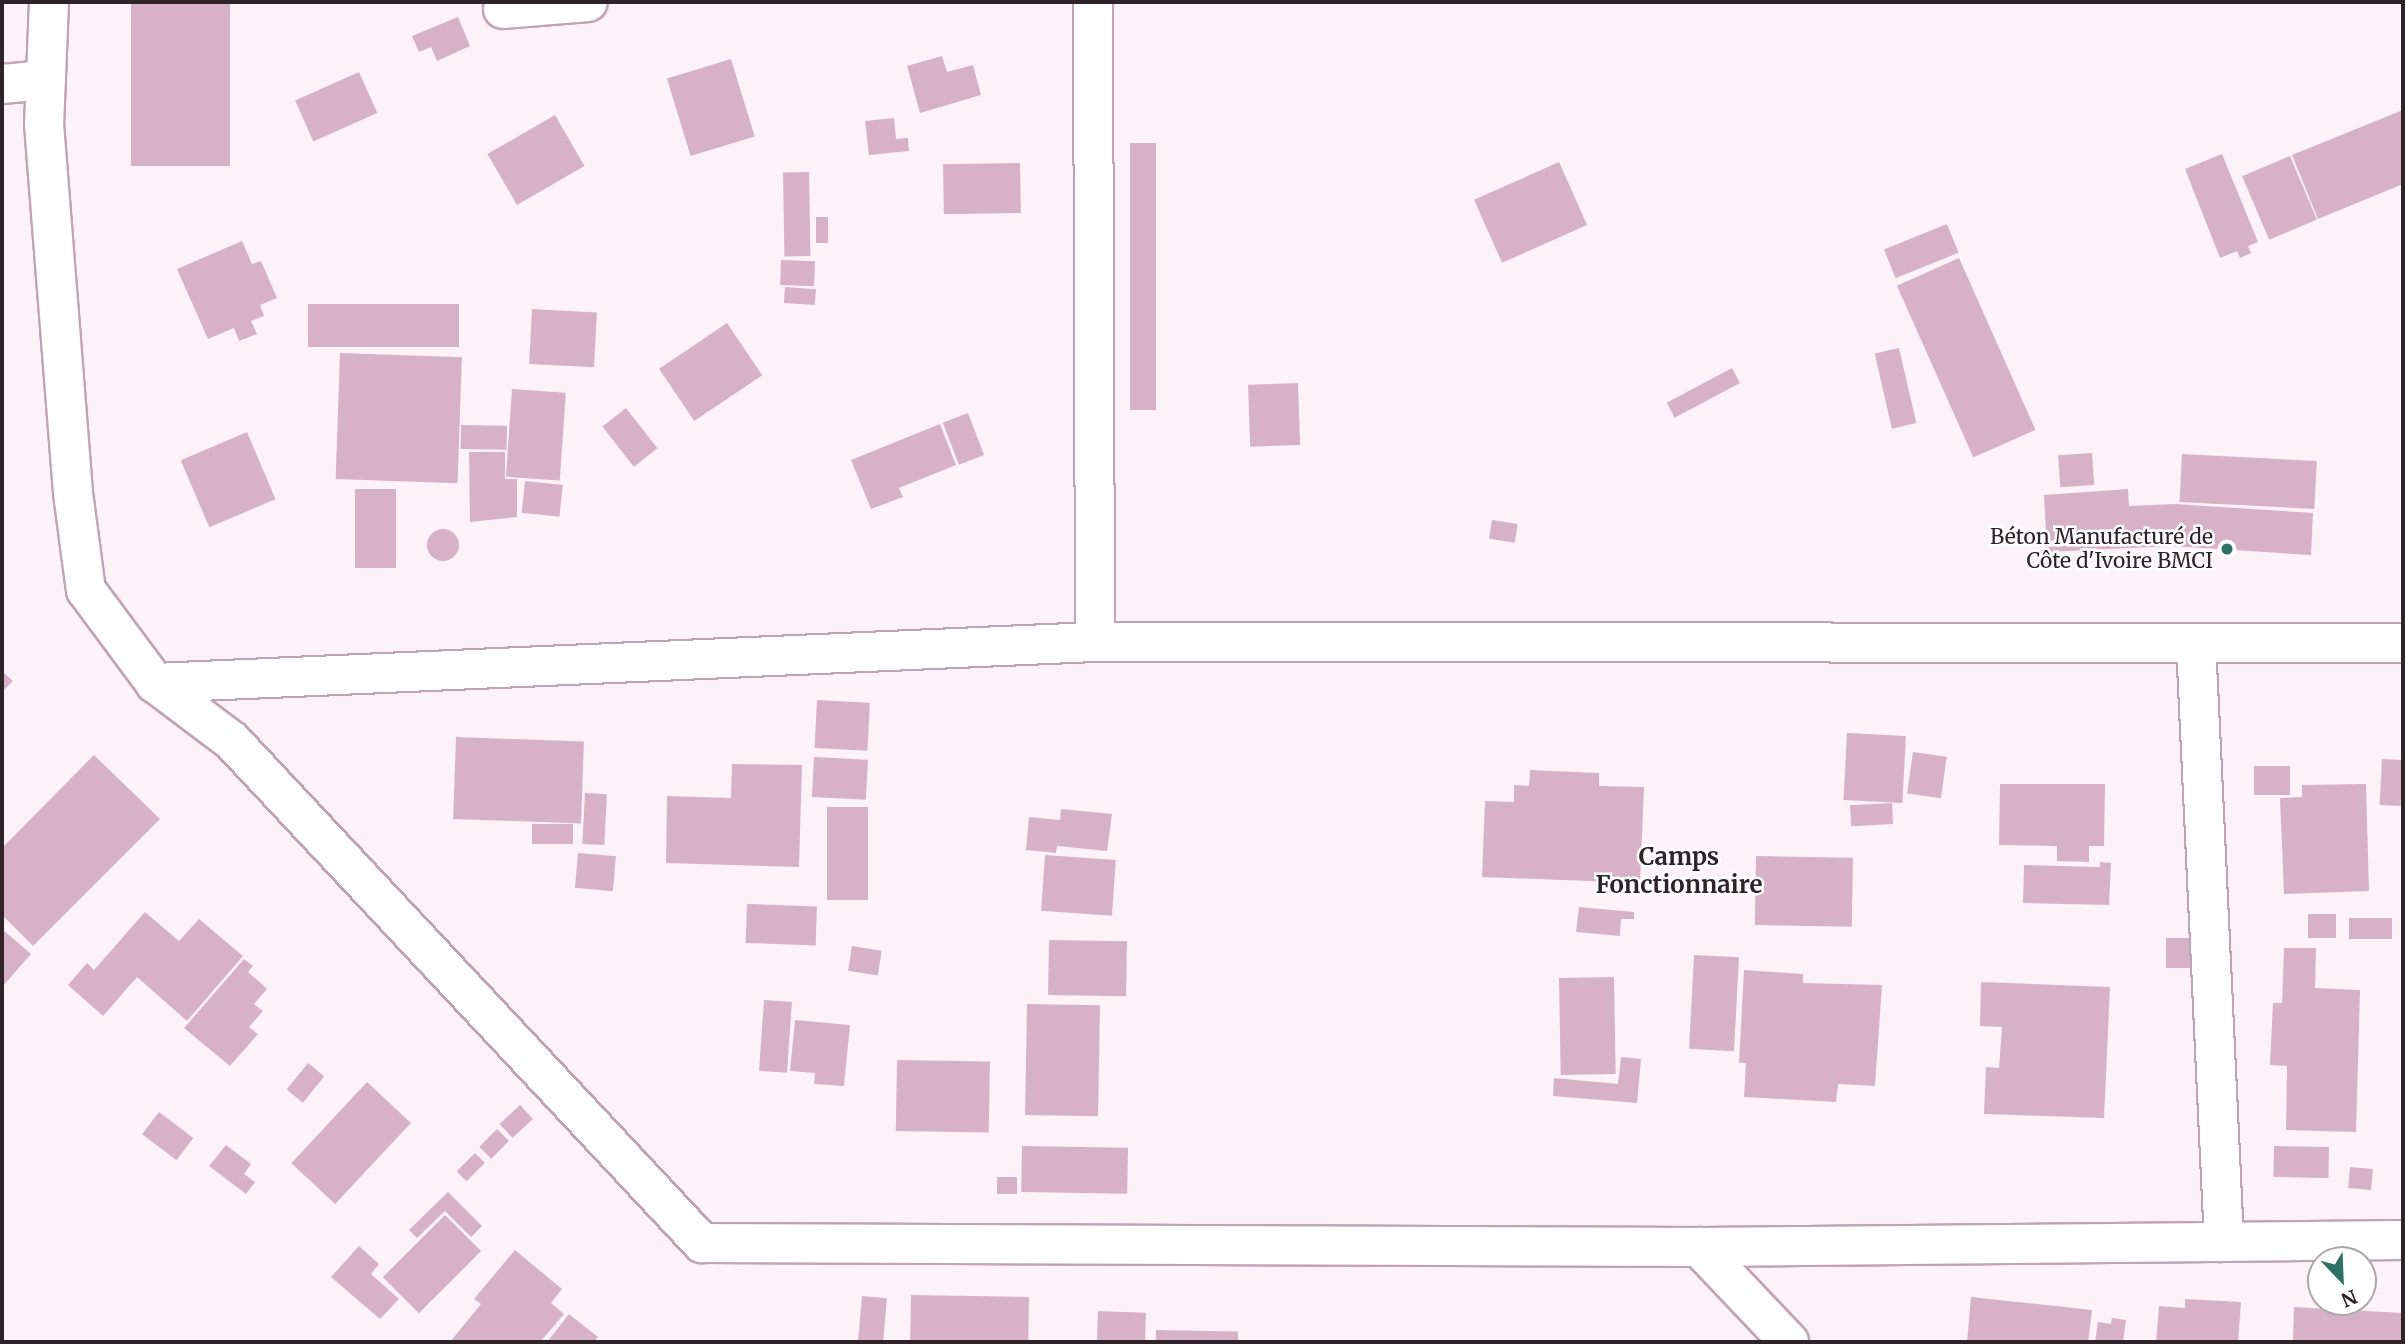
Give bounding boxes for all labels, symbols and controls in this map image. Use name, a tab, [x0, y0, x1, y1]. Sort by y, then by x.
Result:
place label: Béton Manufacturé de Côte d'Ivoire BMCI	[1990, 524, 2213, 574]
marker: Béton Manufacturé de Côte d'Ivoire BMCI	[2219, 541, 2235, 557]
district label: Camps Fonctionnaire	[1595, 843, 1763, 899]
north arrow	[2307, 1246, 2377, 1316]
text: N	[2338, 1285, 2361, 1312]

